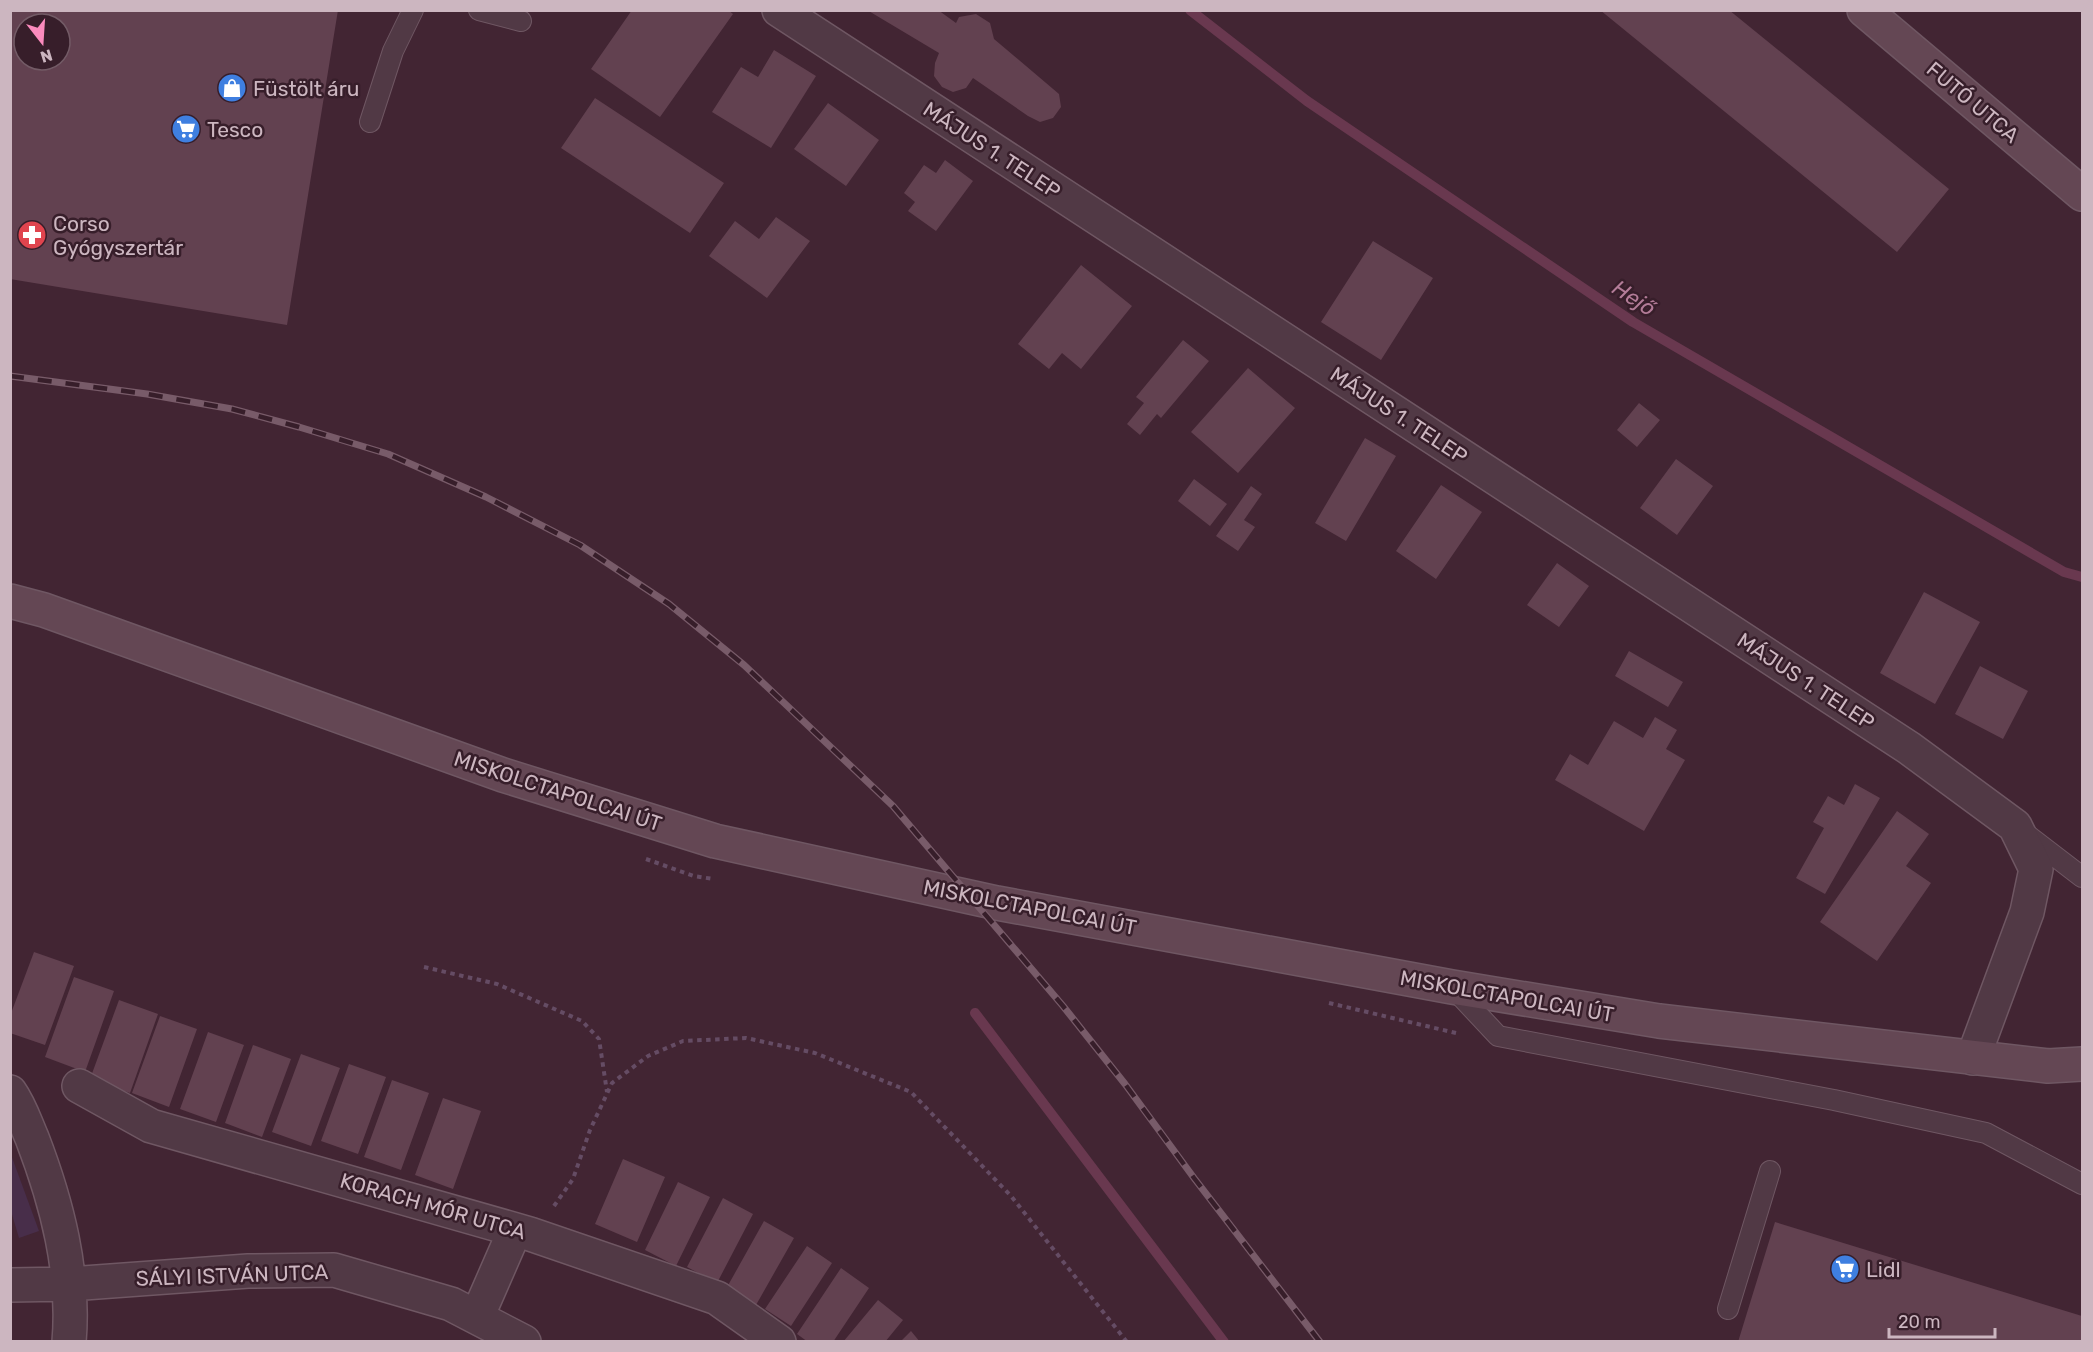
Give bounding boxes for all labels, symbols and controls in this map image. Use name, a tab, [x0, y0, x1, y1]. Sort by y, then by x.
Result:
north arrow	[12, 12, 72, 72]
text: N	[38, 45, 55, 67]
street label: FUTÓ UTCA	[1922, 56, 2024, 148]
shop icon: Füstölt áru	[216, 72, 248, 104]
place label: Füstölt áru	[253, 76, 359, 101]
street label: MÁJUS 1. TELEP	[919, 96, 1065, 204]
supermarket icon: Tesco	[170, 113, 202, 145]
place label: Tesco	[207, 117, 263, 142]
place label: Corso Gyógyszertár	[53, 211, 183, 260]
pharmacy icon: Corso Gyógyszertár	[16, 219, 48, 251]
water label: Hejő	[1607, 274, 1661, 322]
street label: MÁJUS 1. TELEP	[1326, 361, 1472, 469]
street label: MÁJUS 1. TELEP	[1733, 627, 1879, 735]
street label: MISKOLCTAPOLCAI ÚT	[451, 746, 665, 836]
street label: MISKOLCTAPOLCAI ÚT	[921, 874, 1139, 940]
street label: MISKOLCTAPOLCAI ÚT	[1398, 965, 1616, 1027]
street label: KORACH MÓR UTCA	[337, 1168, 529, 1244]
supermarket icon: Lidl	[1829, 1253, 1861, 1285]
place label: Lidl	[1866, 1257, 1901, 1282]
street label: SÁLYI ISTVÁN UTCA	[135, 1259, 329, 1291]
scale bar	[1889, 1301, 1996, 1339]
text: 20 m	[1898, 1311, 1940, 1333]

